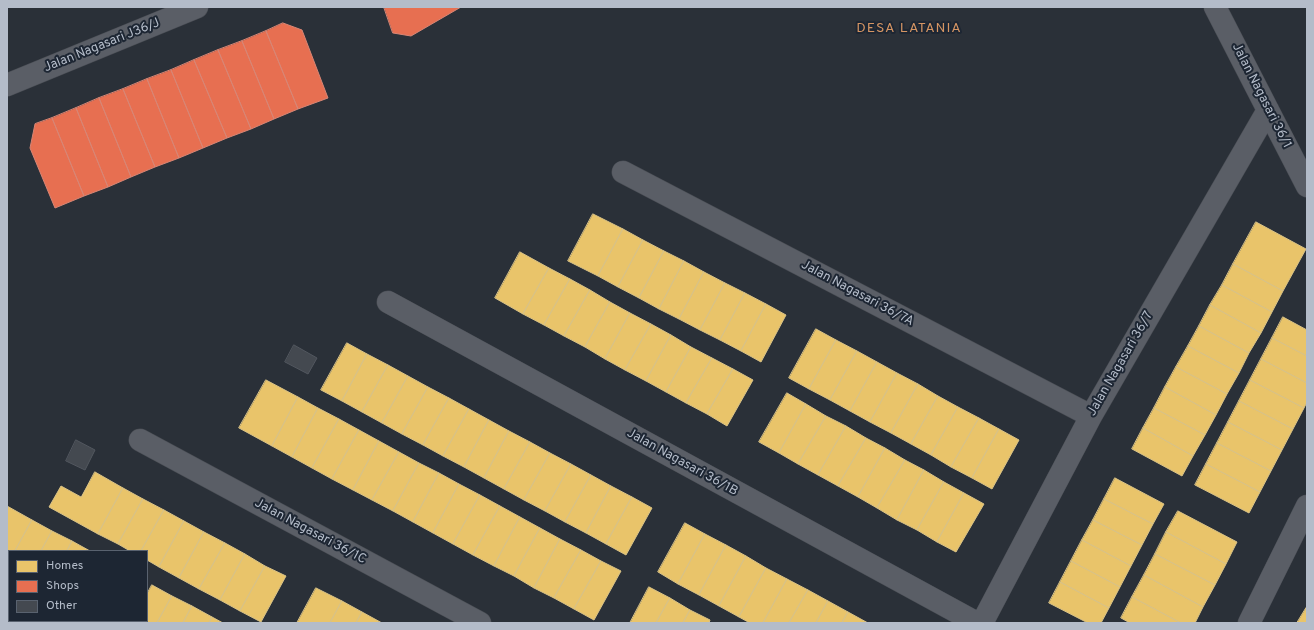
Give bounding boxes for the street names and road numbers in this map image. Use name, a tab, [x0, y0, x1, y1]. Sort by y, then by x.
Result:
street label: Jalan Nagasari J36/J	[42, 16, 162, 76]
street label: Jalan Nagasari 36/1	[1228, 41, 1294, 151]
street label: Jalan Nagasari 36/7A	[798, 258, 916, 330]
street label: Jalan Nagasari 36/7	[1085, 309, 1157, 419]
street label: Jalan Nagasari 36/1B	[624, 426, 740, 500]
street label: Jalan Nagasari 36/1C	[251, 496, 369, 568]

